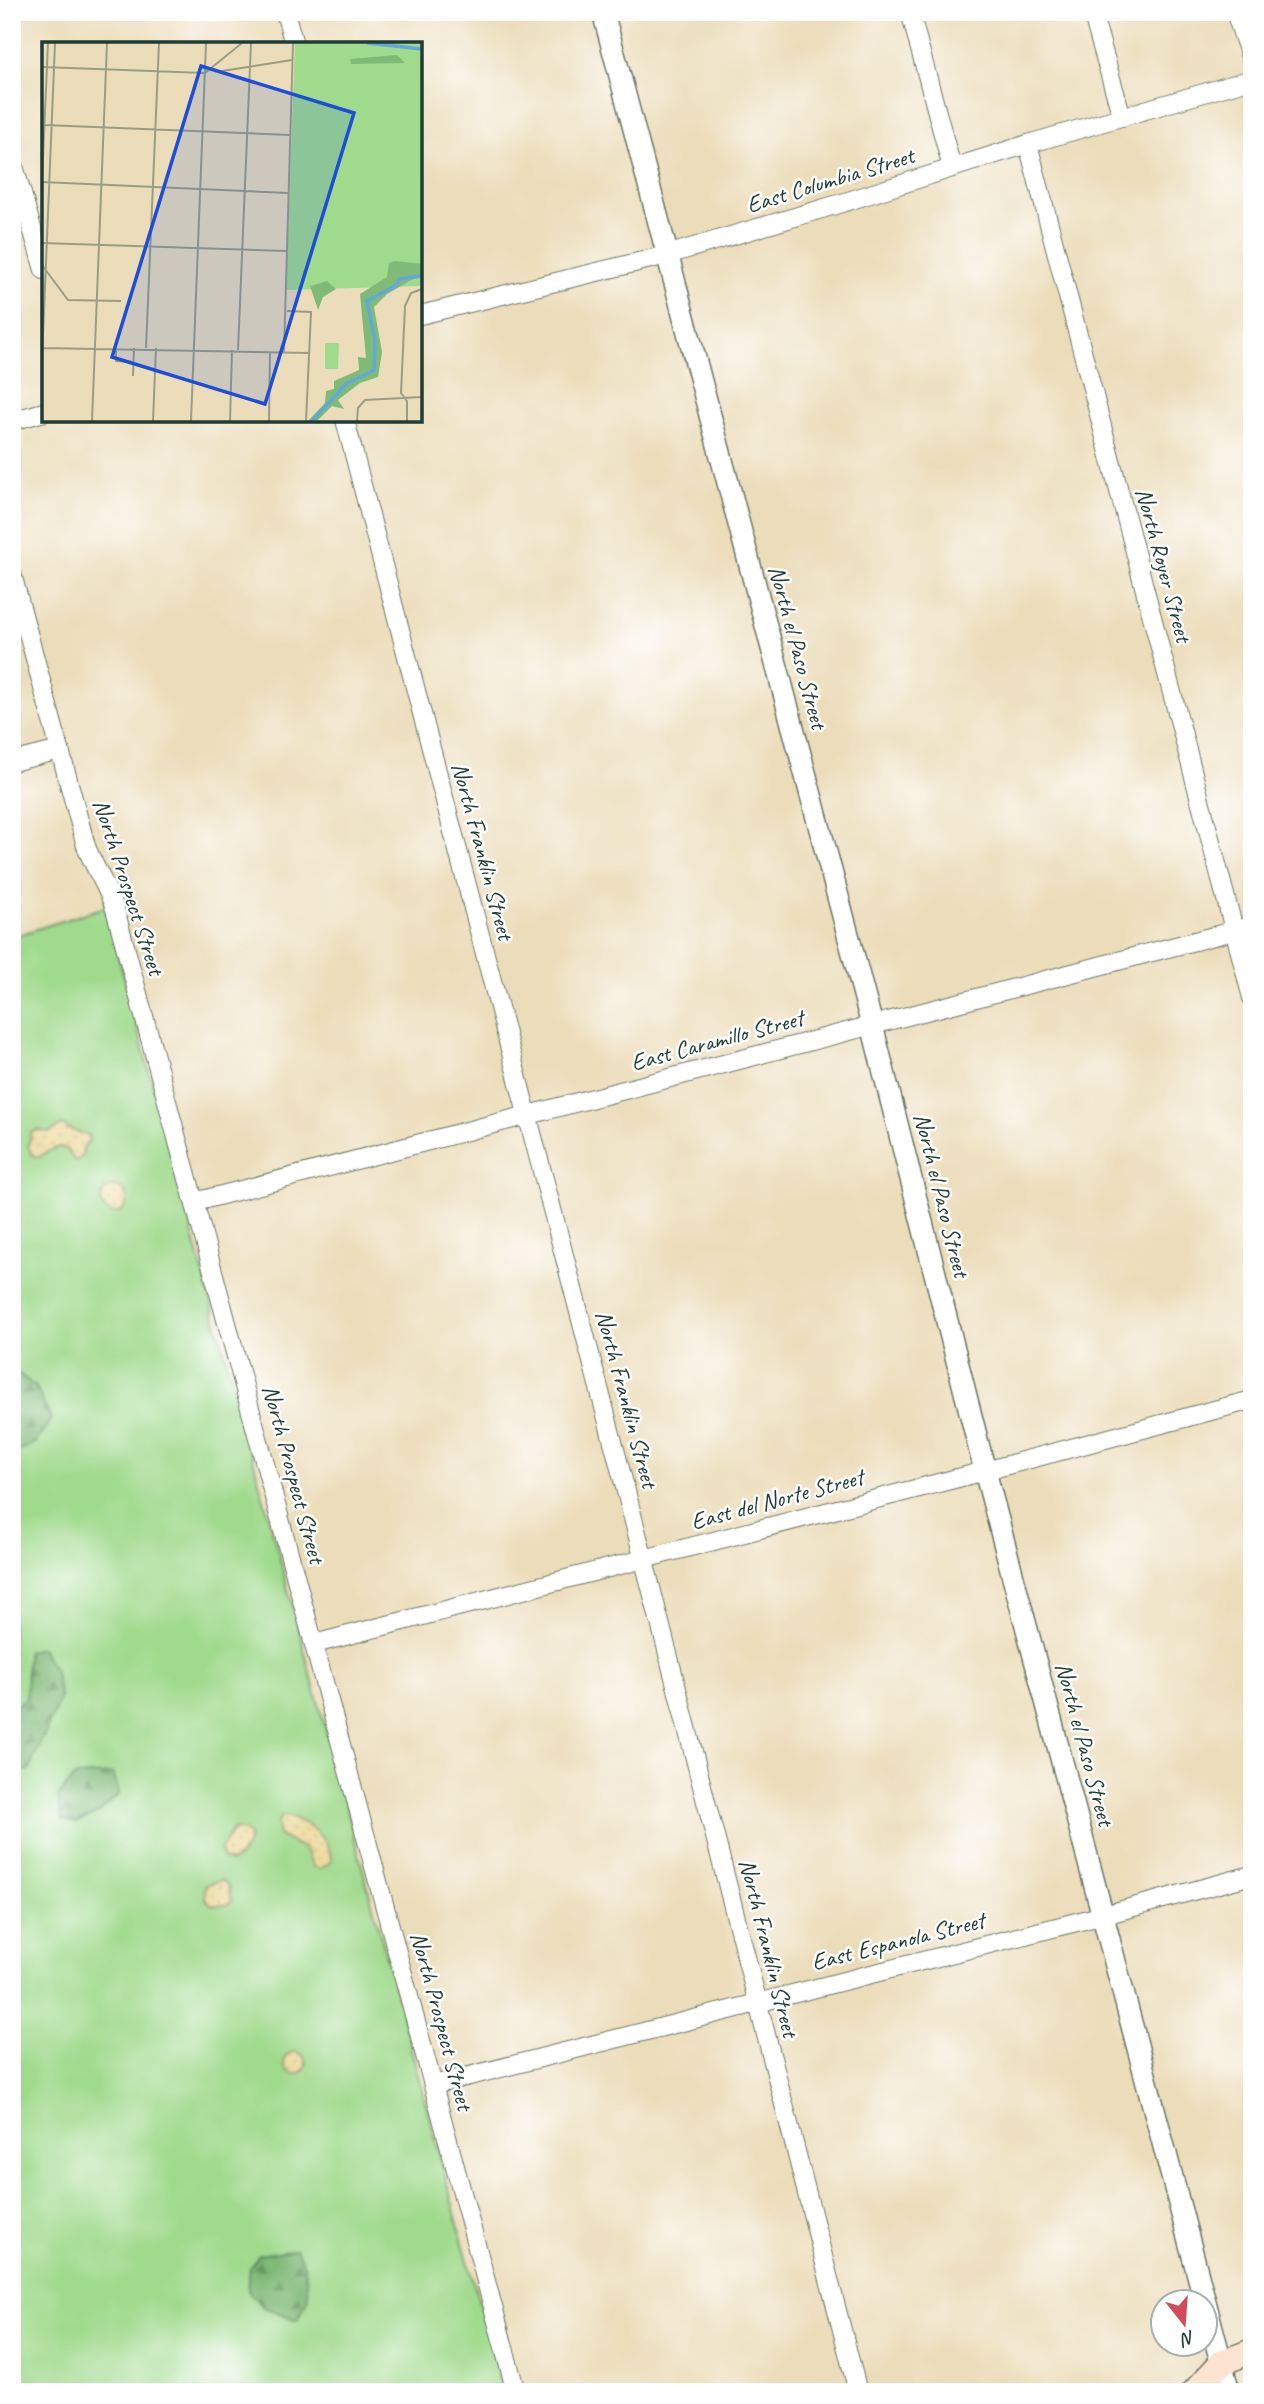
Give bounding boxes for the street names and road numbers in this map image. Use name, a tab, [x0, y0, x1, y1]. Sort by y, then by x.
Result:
street label: East Columbia Street	[743, 140, 919, 220]
street label: North Royer Street	[1129, 485, 1200, 647]
street label: North el Paso Street	[762, 562, 835, 734]
street label: North Franklin Street	[445, 759, 522, 945]
street label: North Prospect Street	[86, 795, 172, 981]
street label: East Caramillo Street	[628, 1002, 809, 1077]
street label: North el Paso Street	[907, 1110, 977, 1282]
street label: North Franklin Street	[589, 1307, 666, 1493]
street label: North Prospect Street	[256, 1382, 333, 1568]
street label: East del Norte Street	[688, 1461, 869, 1536]
street label: North el Paso Street	[1049, 1659, 1122, 1831]
street label: North Franklin Street	[732, 1856, 806, 2042]
street label: East Espanola Street	[808, 1904, 990, 1977]
street label: North Prospect Street	[404, 1929, 481, 2115]

